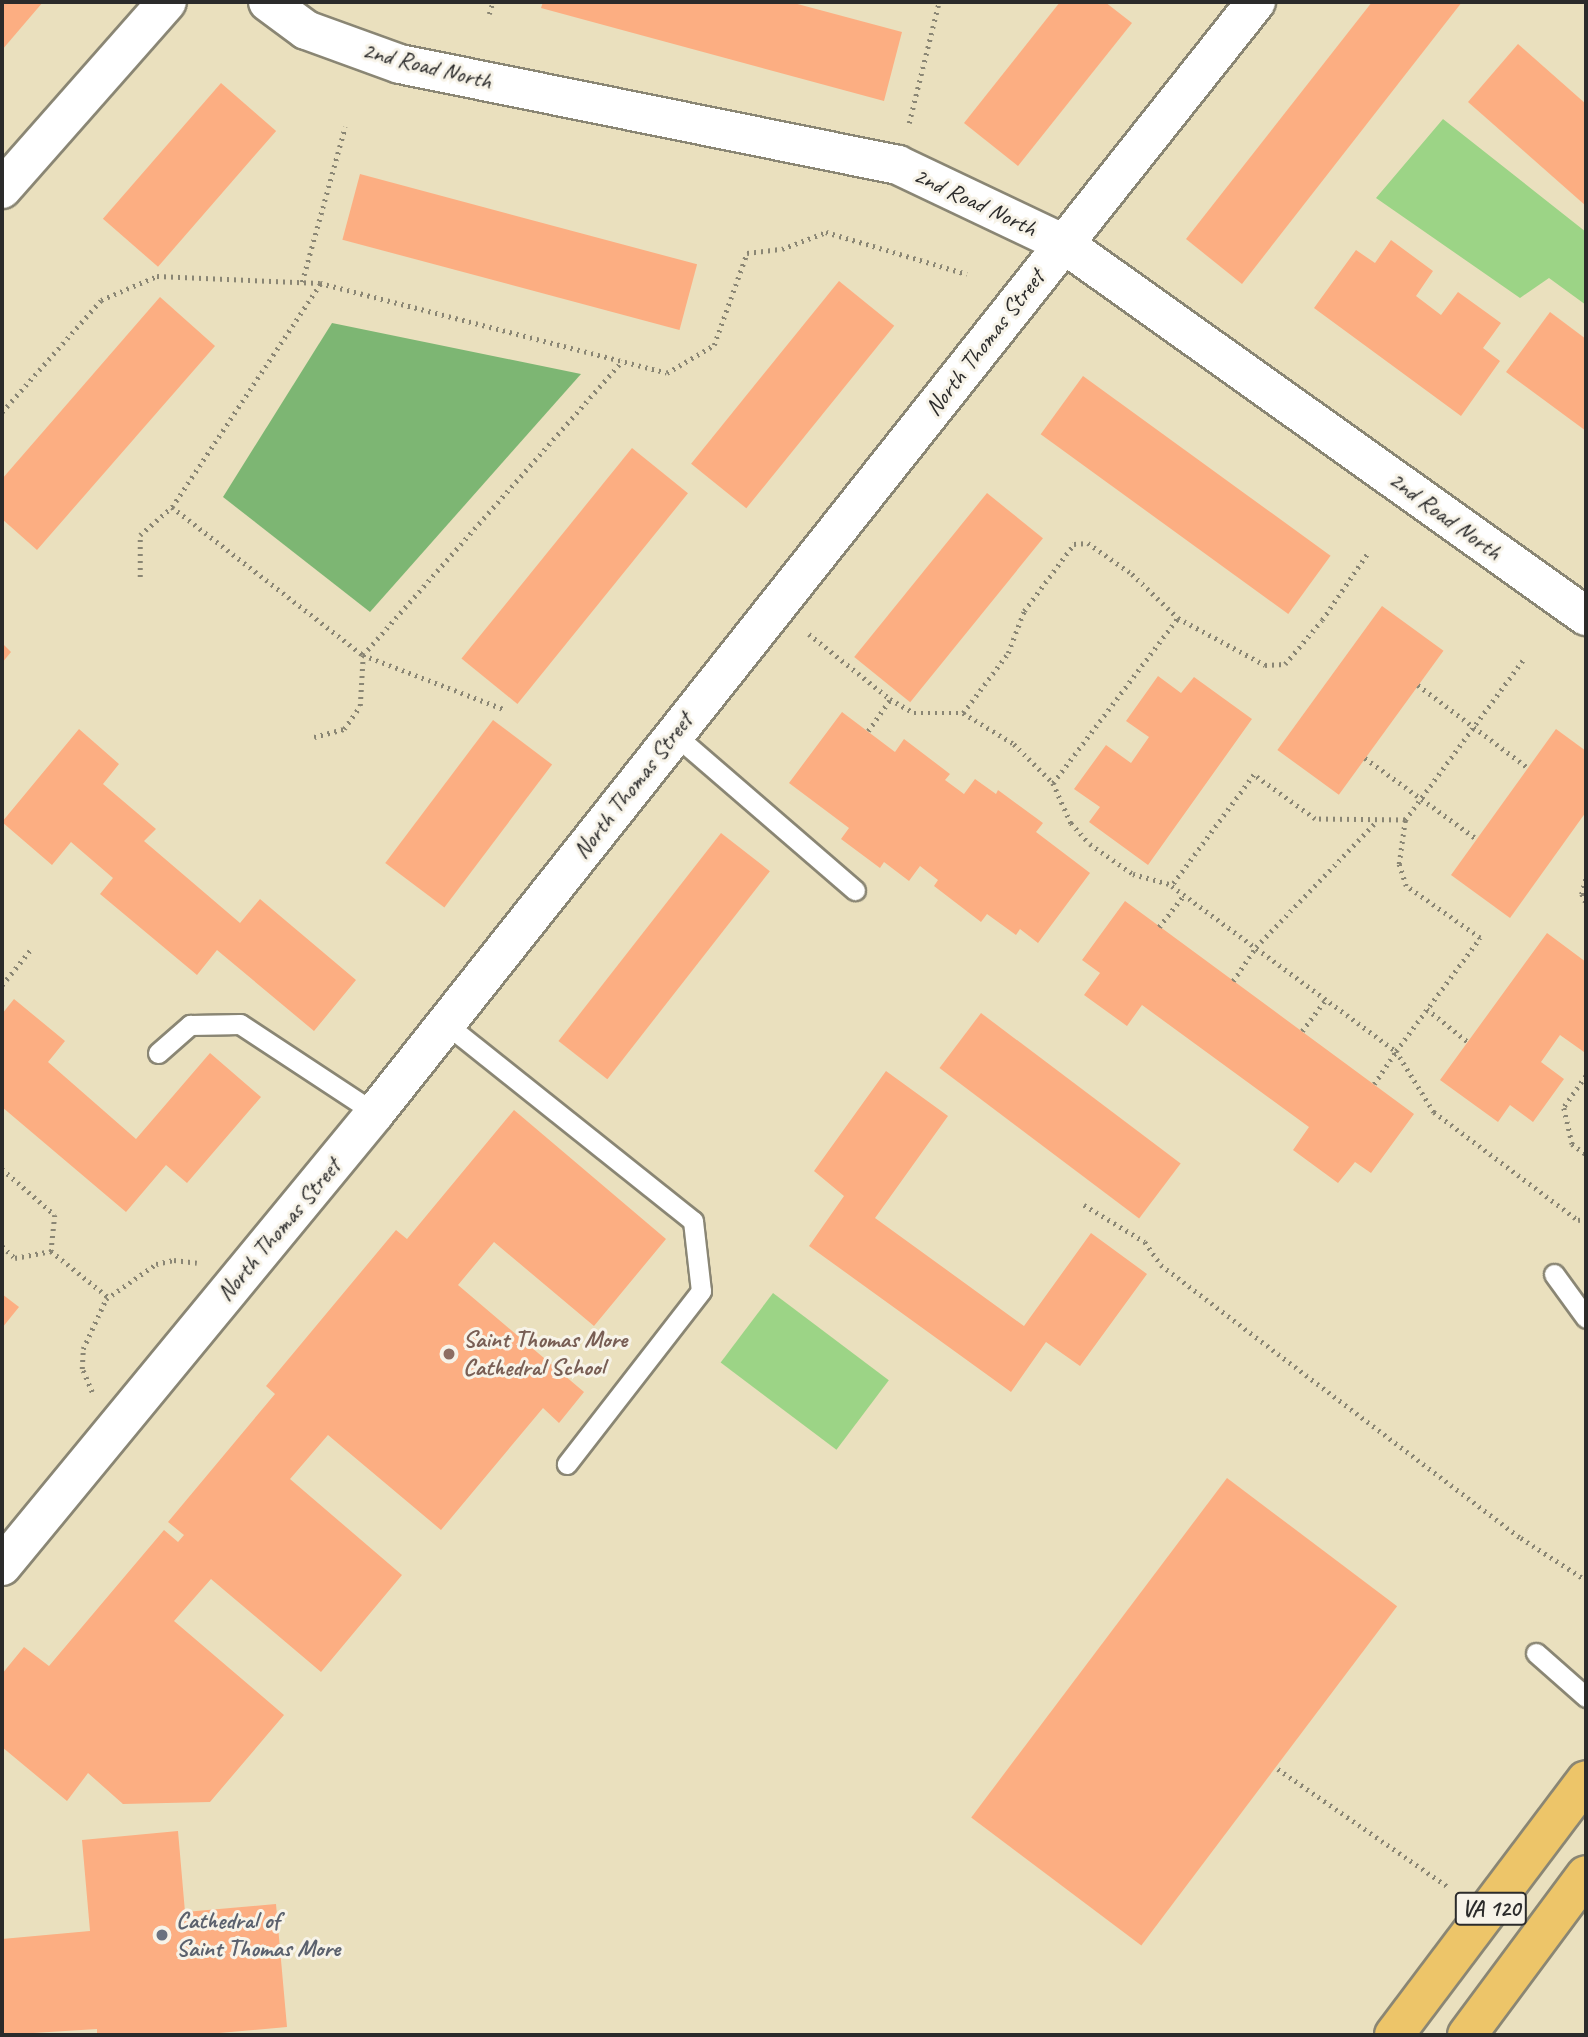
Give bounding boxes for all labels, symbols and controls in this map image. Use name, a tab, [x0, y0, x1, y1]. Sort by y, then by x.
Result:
street label: 2nd Road North	[359, 36, 495, 96]
street label: 2nd Road North	[909, 161, 1041, 243]
street label: North Thomas Street	[919, 264, 1051, 422]
street label: 2nd Road North	[1383, 465, 1507, 567]
street label: North Thomas Street	[567, 707, 699, 865]
street label: North Thomas Street	[211, 1153, 347, 1307]
place label: Saint Thomas More Cathedral School	[463, 1326, 628, 1382]
marker: Saint Thomas More Cathedral School	[441, 1346, 457, 1362]
road number: VA 120	[1454, 1890, 1528, 1928]
place label: Cathedral of Saint Thomas More	[176, 1907, 341, 1963]
marker: Cathedral of Saint Thomas More	[154, 1927, 170, 1943]

